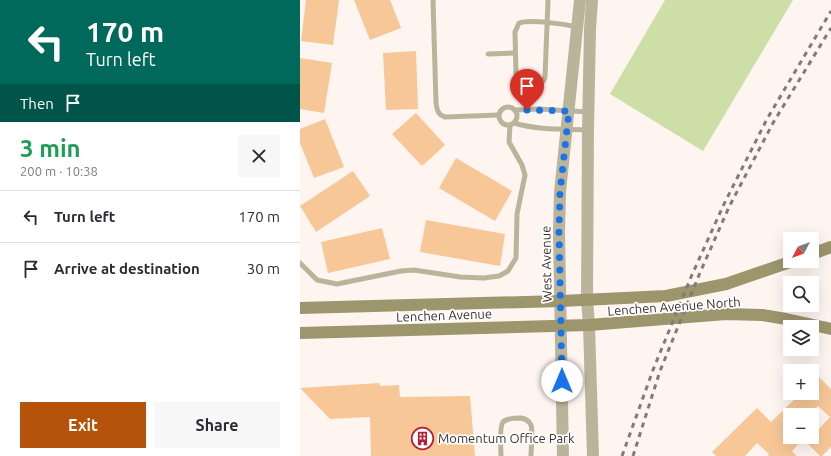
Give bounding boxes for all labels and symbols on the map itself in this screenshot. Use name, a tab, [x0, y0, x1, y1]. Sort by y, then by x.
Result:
pin	[510, 69, 544, 110]
street label: West Avenue	[538, 226, 554, 302]
north arrow	[783, 232, 819, 268]
street label: Lenchen Avenue North	[607, 294, 741, 318]
street label: Lenchen Avenue	[396, 306, 492, 324]
position arrow	[541, 360, 583, 402]
building icon: Momentum Office Park	[409, 425, 435, 451]
place label: Momentum Office Park	[438, 431, 575, 445]

